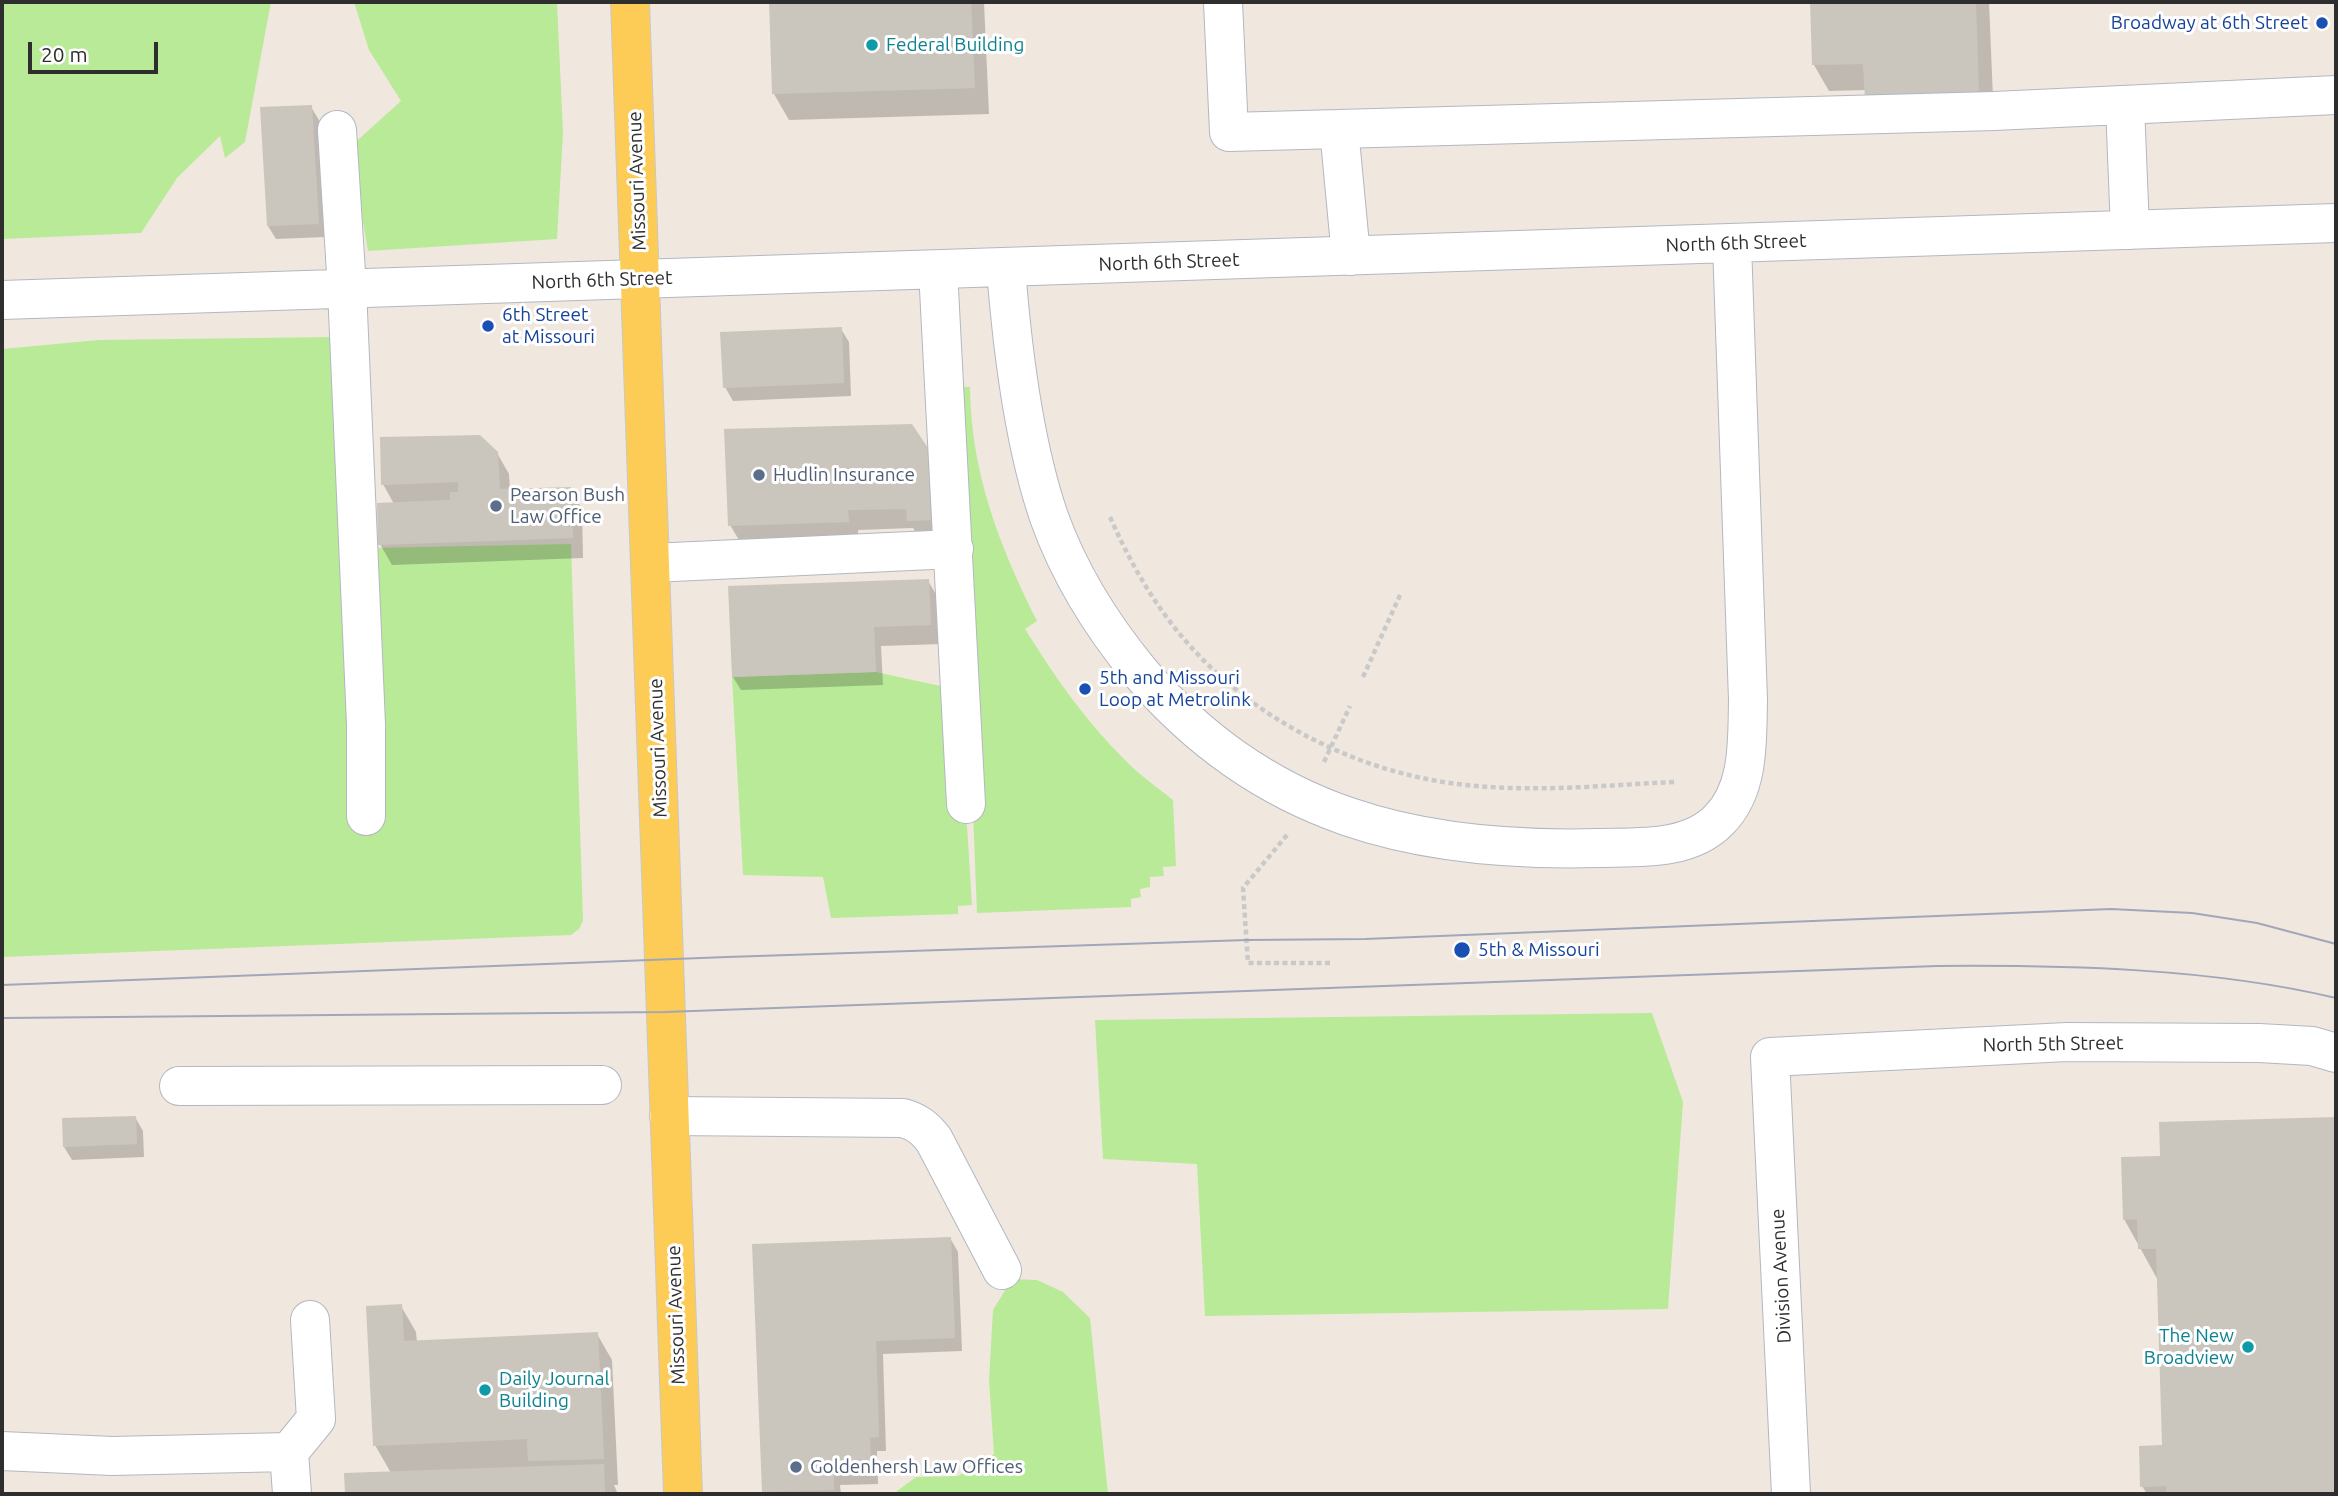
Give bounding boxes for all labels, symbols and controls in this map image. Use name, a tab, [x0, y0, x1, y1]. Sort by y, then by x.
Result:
place label: Broadway at 6th Street	[2111, 12, 2308, 34]
marker: Broadway at 6th Street	[2314, 15, 2330, 31]
scale bar	[32, 28, 161, 72]
place label: Federal Building	[886, 34, 1024, 56]
marker: Federal Building	[864, 37, 880, 53]
text: 20 m	[41, 42, 88, 66]
street label: Missouri Avenue	[623, 111, 651, 251]
street label: North 6th Street	[1665, 229, 1807, 257]
street label: North 6th Street	[1098, 248, 1240, 276]
street label: North 6th Street	[531, 266, 673, 294]
place label: 6th Street at Missouri	[502, 304, 595, 348]
marker: 6th Street at Missouri	[480, 318, 496, 334]
place label: Hudlin Insurance	[773, 464, 915, 486]
marker: Hudlin Insurance	[751, 467, 767, 483]
place label: Pearson Bush Law Office	[510, 484, 625, 528]
marker: Pearson Bush Law Office	[488, 498, 504, 514]
place label: 5th and Missouri Loop at Metrolink	[1099, 667, 1251, 711]
street label: Missouri Avenue	[644, 678, 672, 818]
marker: 5th and Missouri Loop at Metrolink	[1077, 681, 1093, 697]
place label: 5th & Missouri	[1478, 939, 1600, 961]
marker: 5th & Missouri	[1452, 940, 1472, 960]
street label: North 5th Street	[1982, 1031, 2124, 1057]
street label: Division Avenue	[1766, 1208, 1796, 1344]
street label: Missouri Avenue	[662, 1245, 690, 1385]
place label: The New Broadview	[2144, 1325, 2234, 1369]
marker: The New Broadview	[2240, 1339, 2256, 1355]
place label: Daily Journal Building	[499, 1368, 609, 1412]
marker: Daily Journal Building	[477, 1382, 493, 1398]
place label: Goldenhersh Law Offices	[810, 1456, 1023, 1478]
marker: Goldenhersh Law Offices	[788, 1459, 804, 1475]

